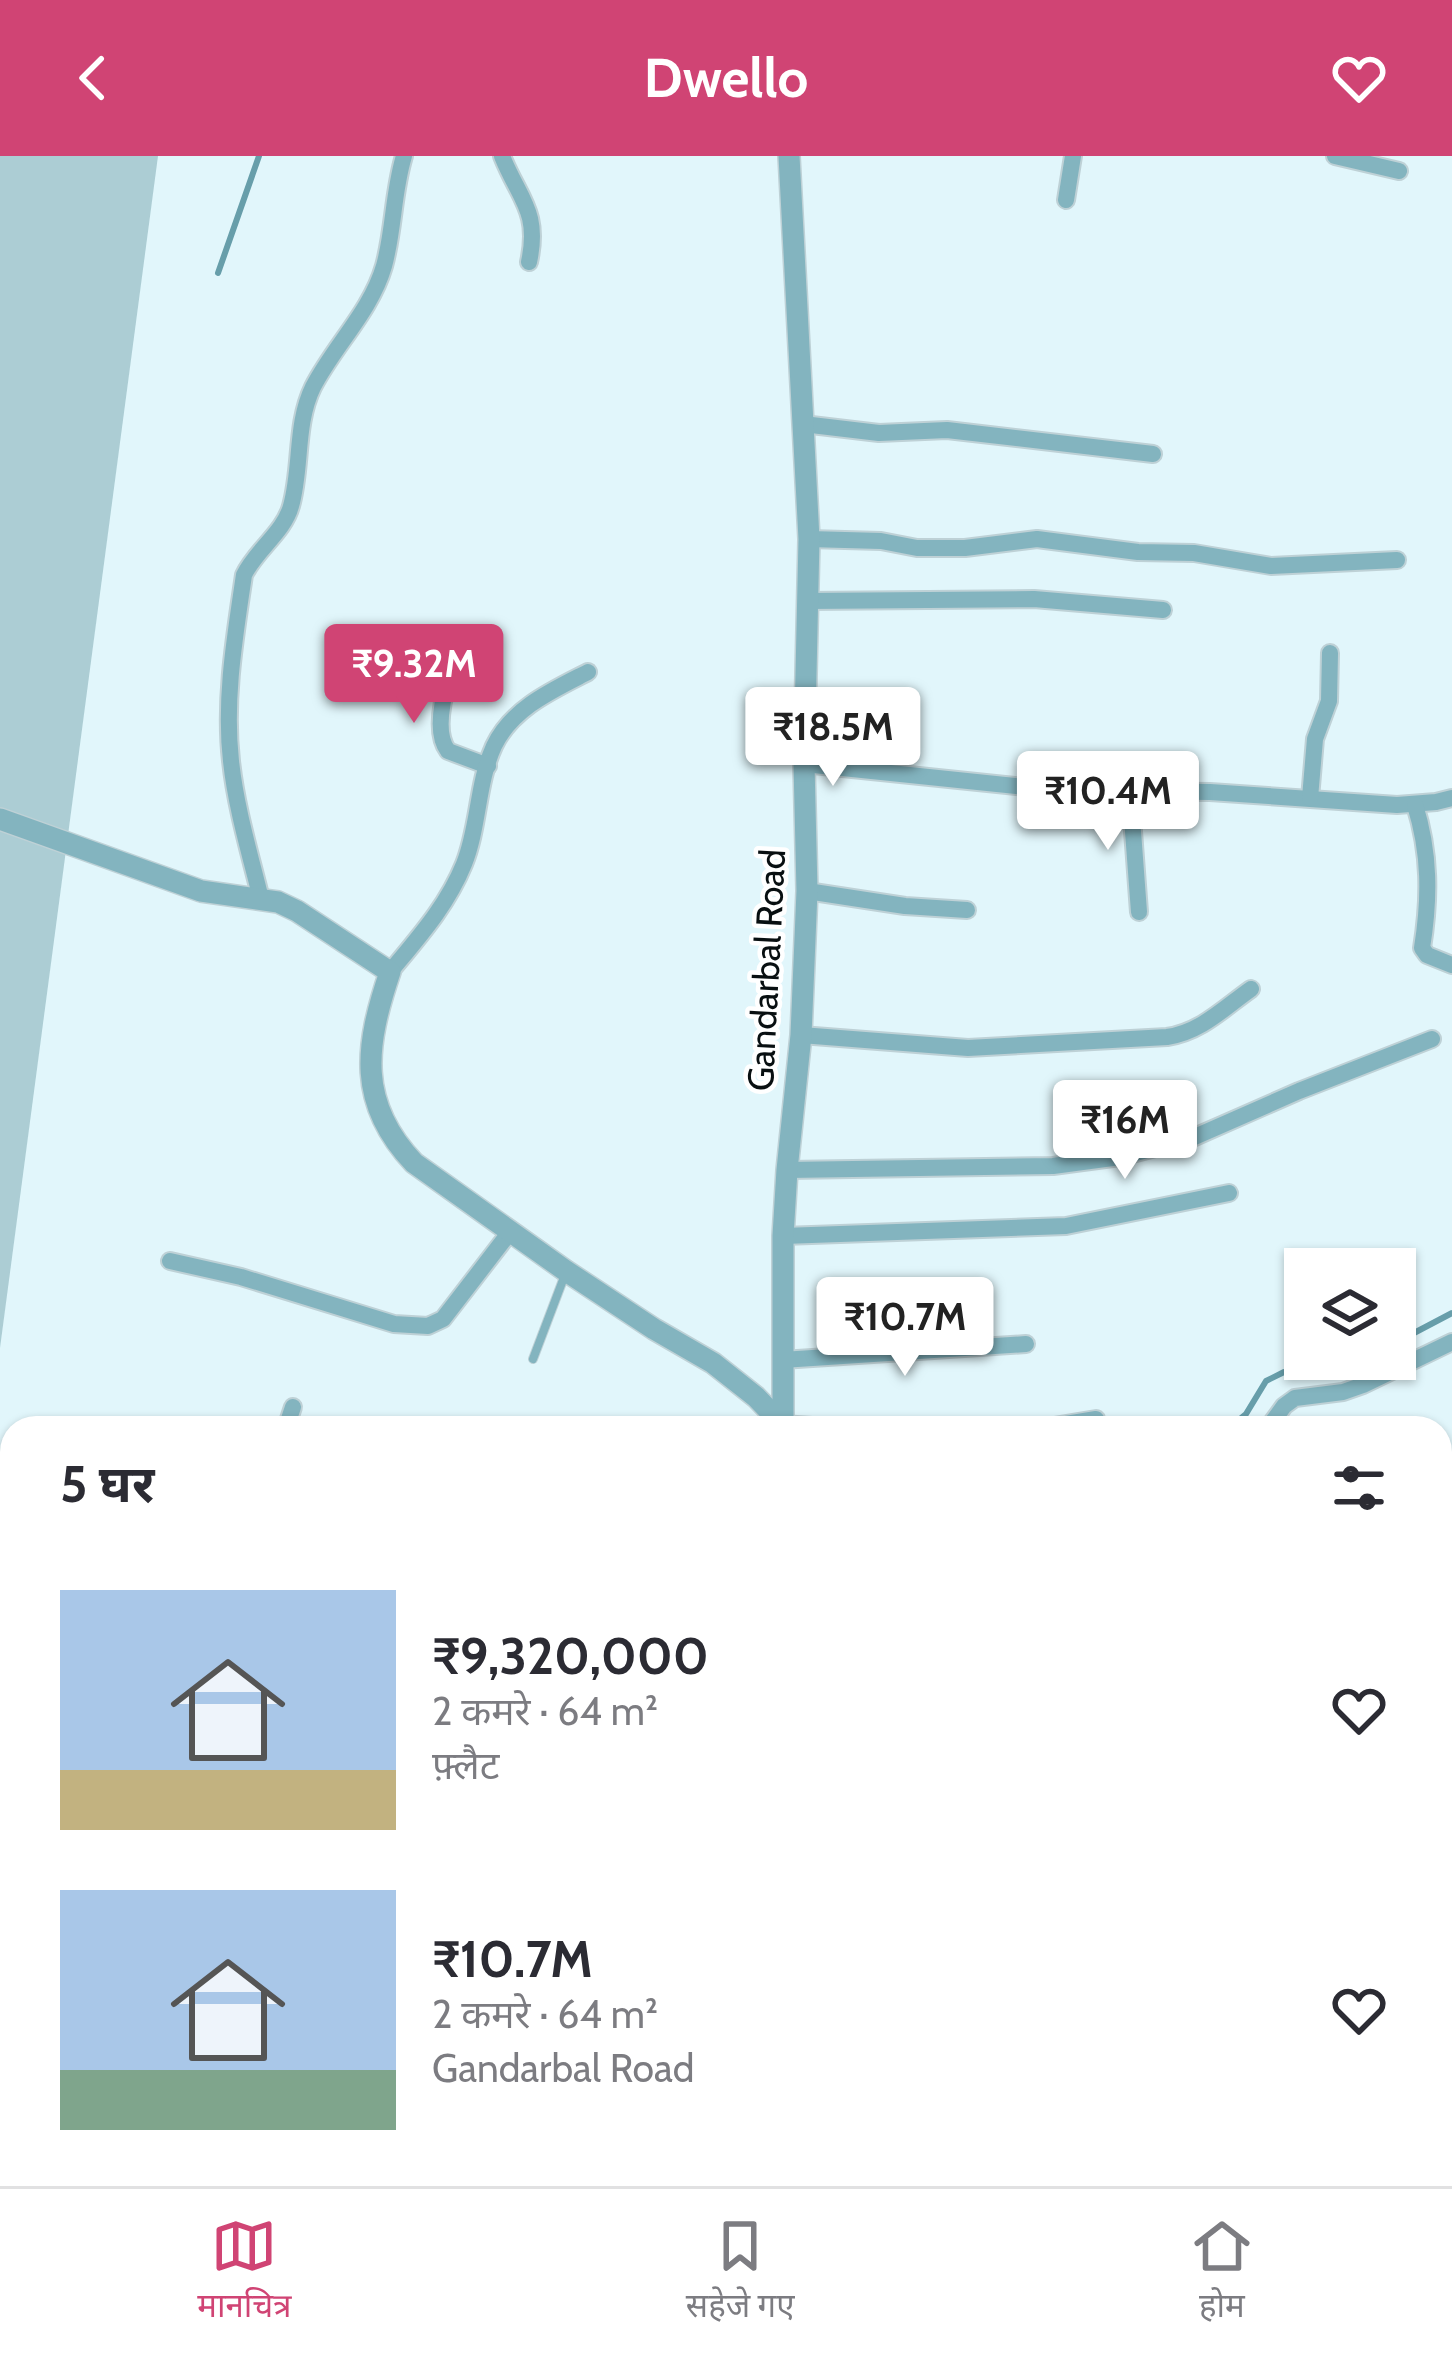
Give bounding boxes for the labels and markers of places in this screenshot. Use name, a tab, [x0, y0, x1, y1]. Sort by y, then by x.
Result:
pin: ₹9.32M	[316, 624, 512, 726]
pin: ₹18.5M	[735, 687, 931, 789]
pin: ₹10.4M	[1010, 751, 1206, 853]
pin: ₹16M	[1054, 1080, 1196, 1182]
pin: ₹10.7M	[807, 1277, 1003, 1379]

